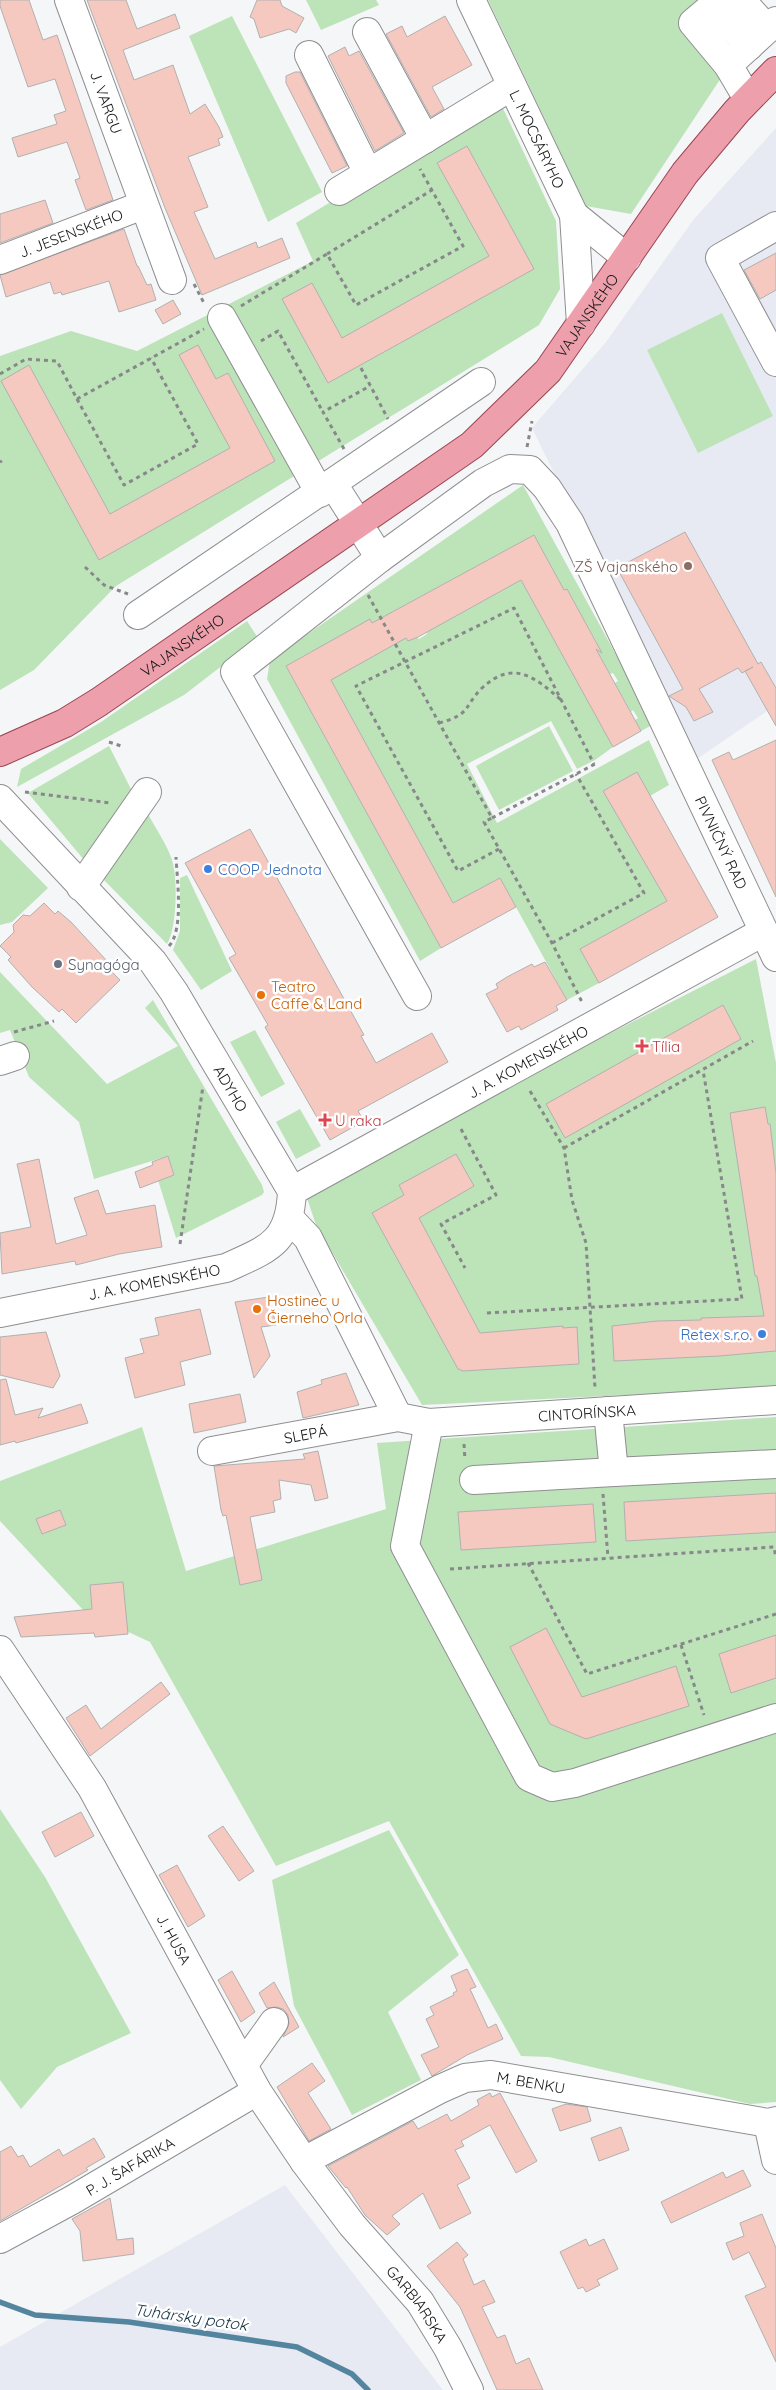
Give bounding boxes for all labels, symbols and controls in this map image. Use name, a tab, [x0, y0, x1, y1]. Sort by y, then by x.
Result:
street label: J. VARGU	[86, 68, 127, 136]
street label: L. MOCSÁRYHO	[506, 86, 569, 191]
street label: J. JESENSKÉHO	[16, 204, 126, 261]
street label: VAJANSKÉHO	[551, 270, 622, 361]
place label: ZŠ Vajanského	[574, 557, 678, 576]
marker: ZŠ Vajanského	[682, 560, 694, 572]
street label: VAJANSKÉHO	[136, 609, 228, 680]
street label: PIVNIČNÝ RAD	[691, 793, 752, 892]
place label: COOP Jednota	[218, 860, 322, 879]
marker: COOP Jednota	[202, 863, 214, 875]
place label: Synagóga	[68, 955, 140, 974]
marker: Synagóga	[52, 958, 64, 970]
place label: Teatro Caffe & Land	[271, 977, 362, 1013]
marker: Teatro Caffe & Land	[255, 989, 267, 1001]
street label: J. A. KOMENSKÉHO	[464, 1021, 591, 1102]
place label: Tília	[652, 1037, 680, 1056]
marker: Tília	[636, 1040, 648, 1052]
street label: ADYHO	[210, 1061, 252, 1115]
place label: U raka	[335, 1111, 382, 1130]
marker: U raka	[319, 1114, 331, 1126]
street label: J. A. KOMENSKÉHO	[86, 1260, 222, 1304]
place label: Hostinec u Čierneho Orla	[267, 1291, 363, 1327]
marker: Hostinec u Čierneho Orla	[251, 1303, 263, 1315]
place label: Retex s.r.o.	[680, 1325, 752, 1344]
marker: Retex s.r.o.	[756, 1328, 768, 1340]
street label: CINTORÍNSKA	[538, 1400, 637, 1425]
street label: SLEPÁ	[282, 1421, 329, 1447]
street label: J. HUSA	[153, 1911, 196, 1968]
street label: M. BENKU	[495, 2067, 567, 2097]
street label: P. J. ŠAFÁRIKA	[82, 2132, 178, 2199]
street label: GARBIARSKA	[383, 2261, 452, 2346]
water label: Tuhársky potok	[133, 2299, 250, 2335]

